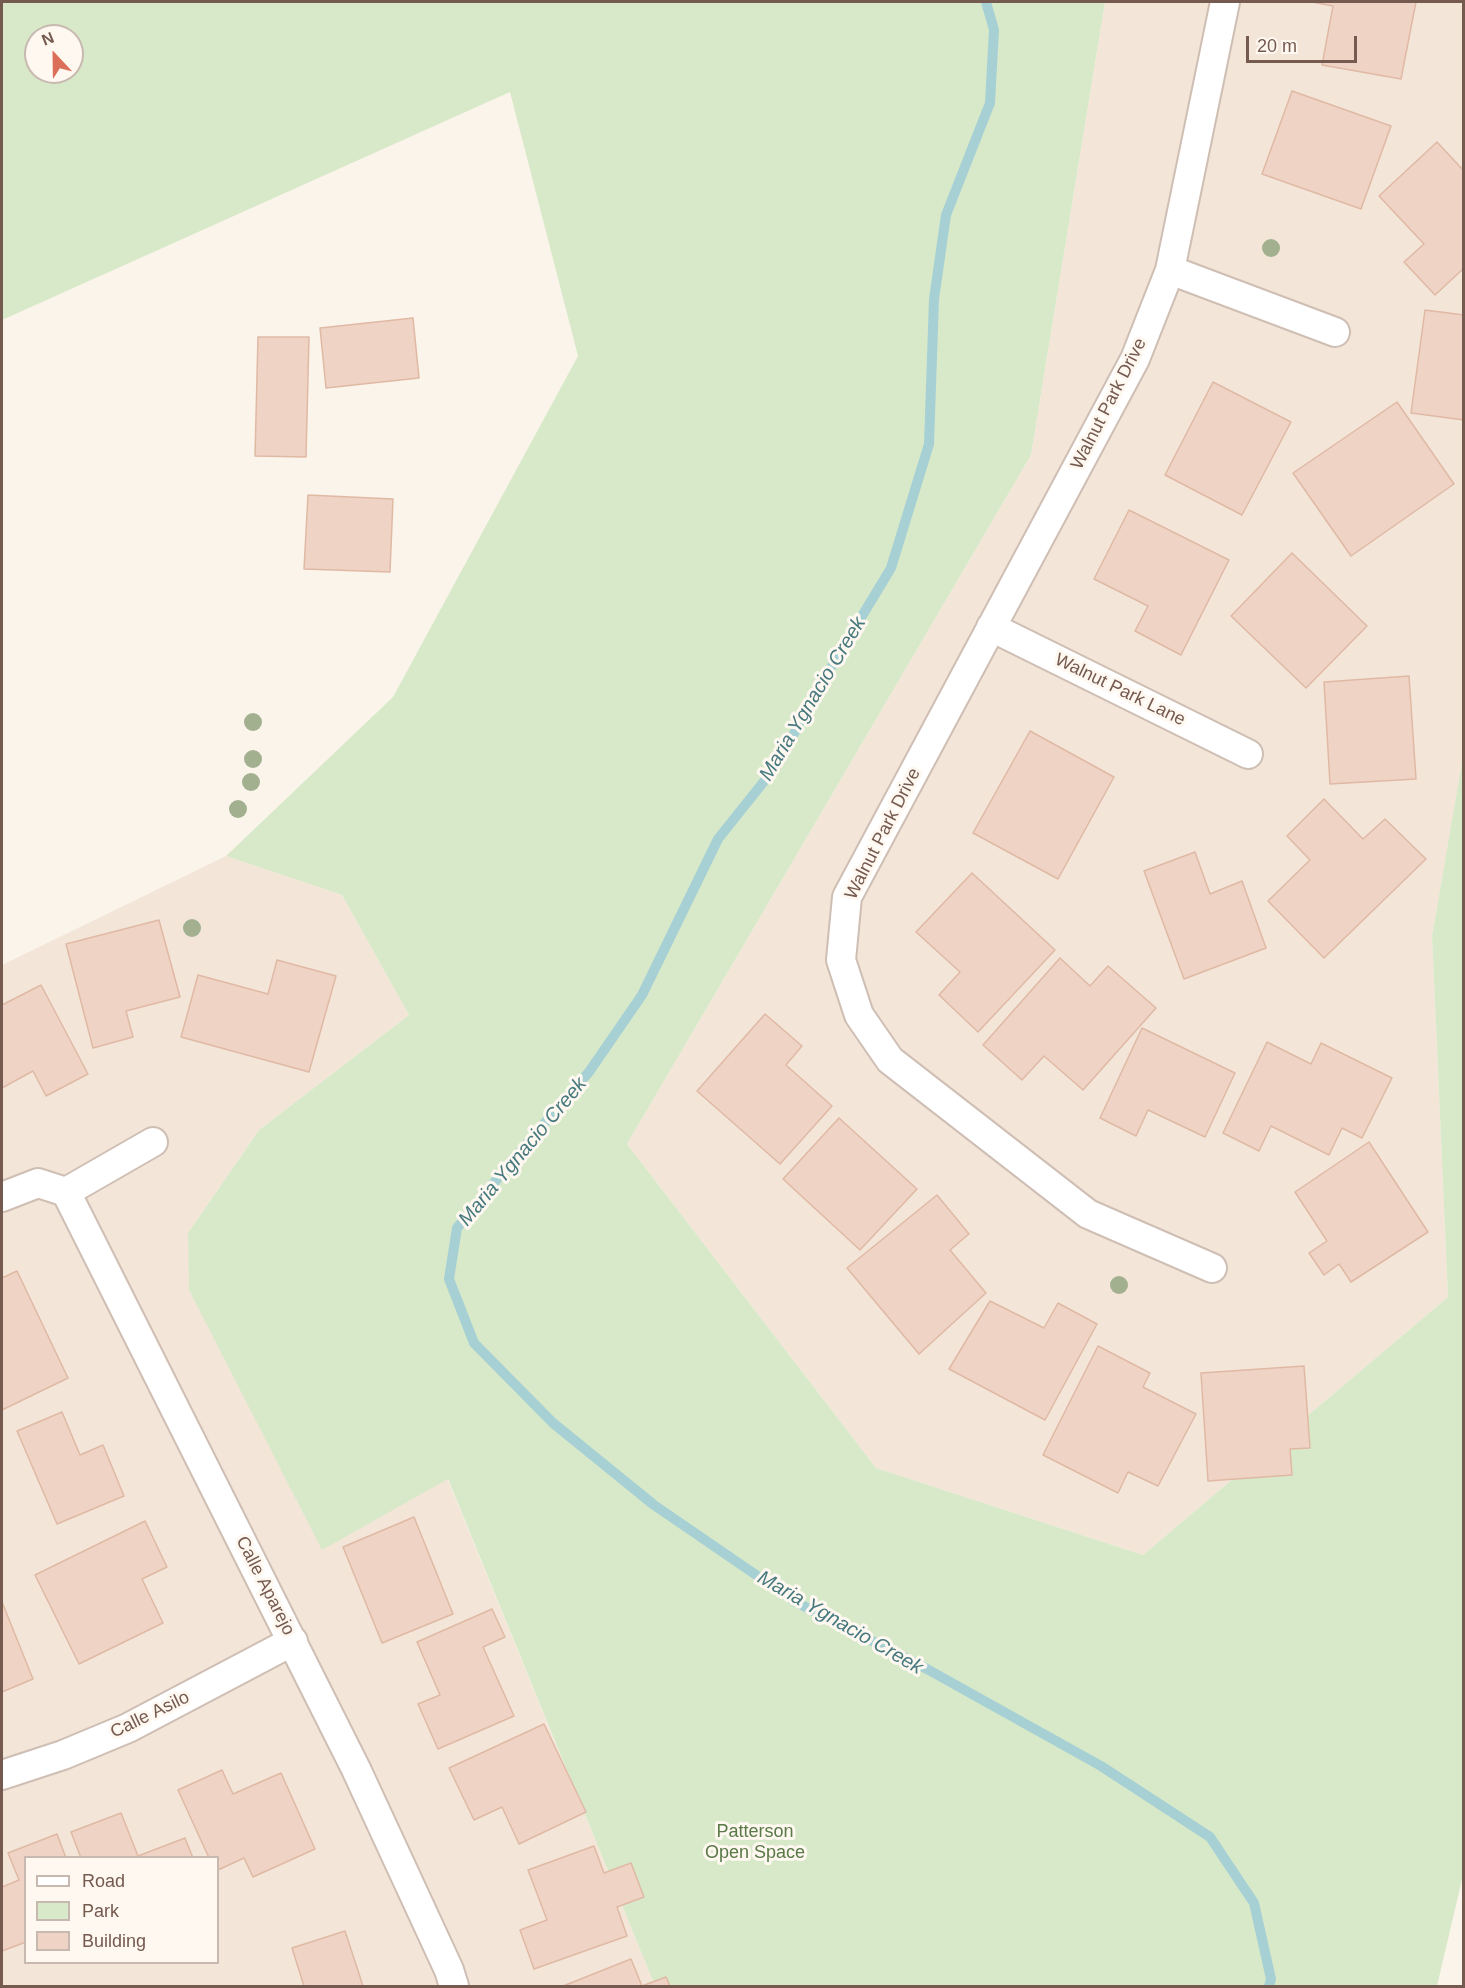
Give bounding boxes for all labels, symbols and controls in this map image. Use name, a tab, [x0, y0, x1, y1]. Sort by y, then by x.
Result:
north arrow	[24, 24, 84, 84]
scale bar	[1249, 24, 1360, 62]
text: N	[39, 29, 56, 49]
text: 20 m	[1257, 36, 1297, 56]
street label: Walnut Park Drive	[1067, 335, 1151, 473]
water label: Maria Ygnacio Creek	[755, 613, 871, 785]
street label: Walnut Park Lane	[1051, 649, 1189, 731]
street label: Walnut Park Drive	[841, 765, 925, 903]
water label: Maria Ygnacio Creek	[454, 1073, 592, 1231]
street label: Calle Aparejo	[231, 1533, 299, 1639]
water label: Maria Ygnacio Creek	[753, 1566, 927, 1680]
street label: Calle Asilo	[107, 1687, 193, 1743]
park label: Patterson Open Space	[705, 1821, 805, 1864]
legend	[24, 1856, 219, 1964]
text: Road	[82, 1871, 125, 1891]
text: Park	[82, 1901, 119, 1921]
text: Building	[82, 1931, 146, 1951]

